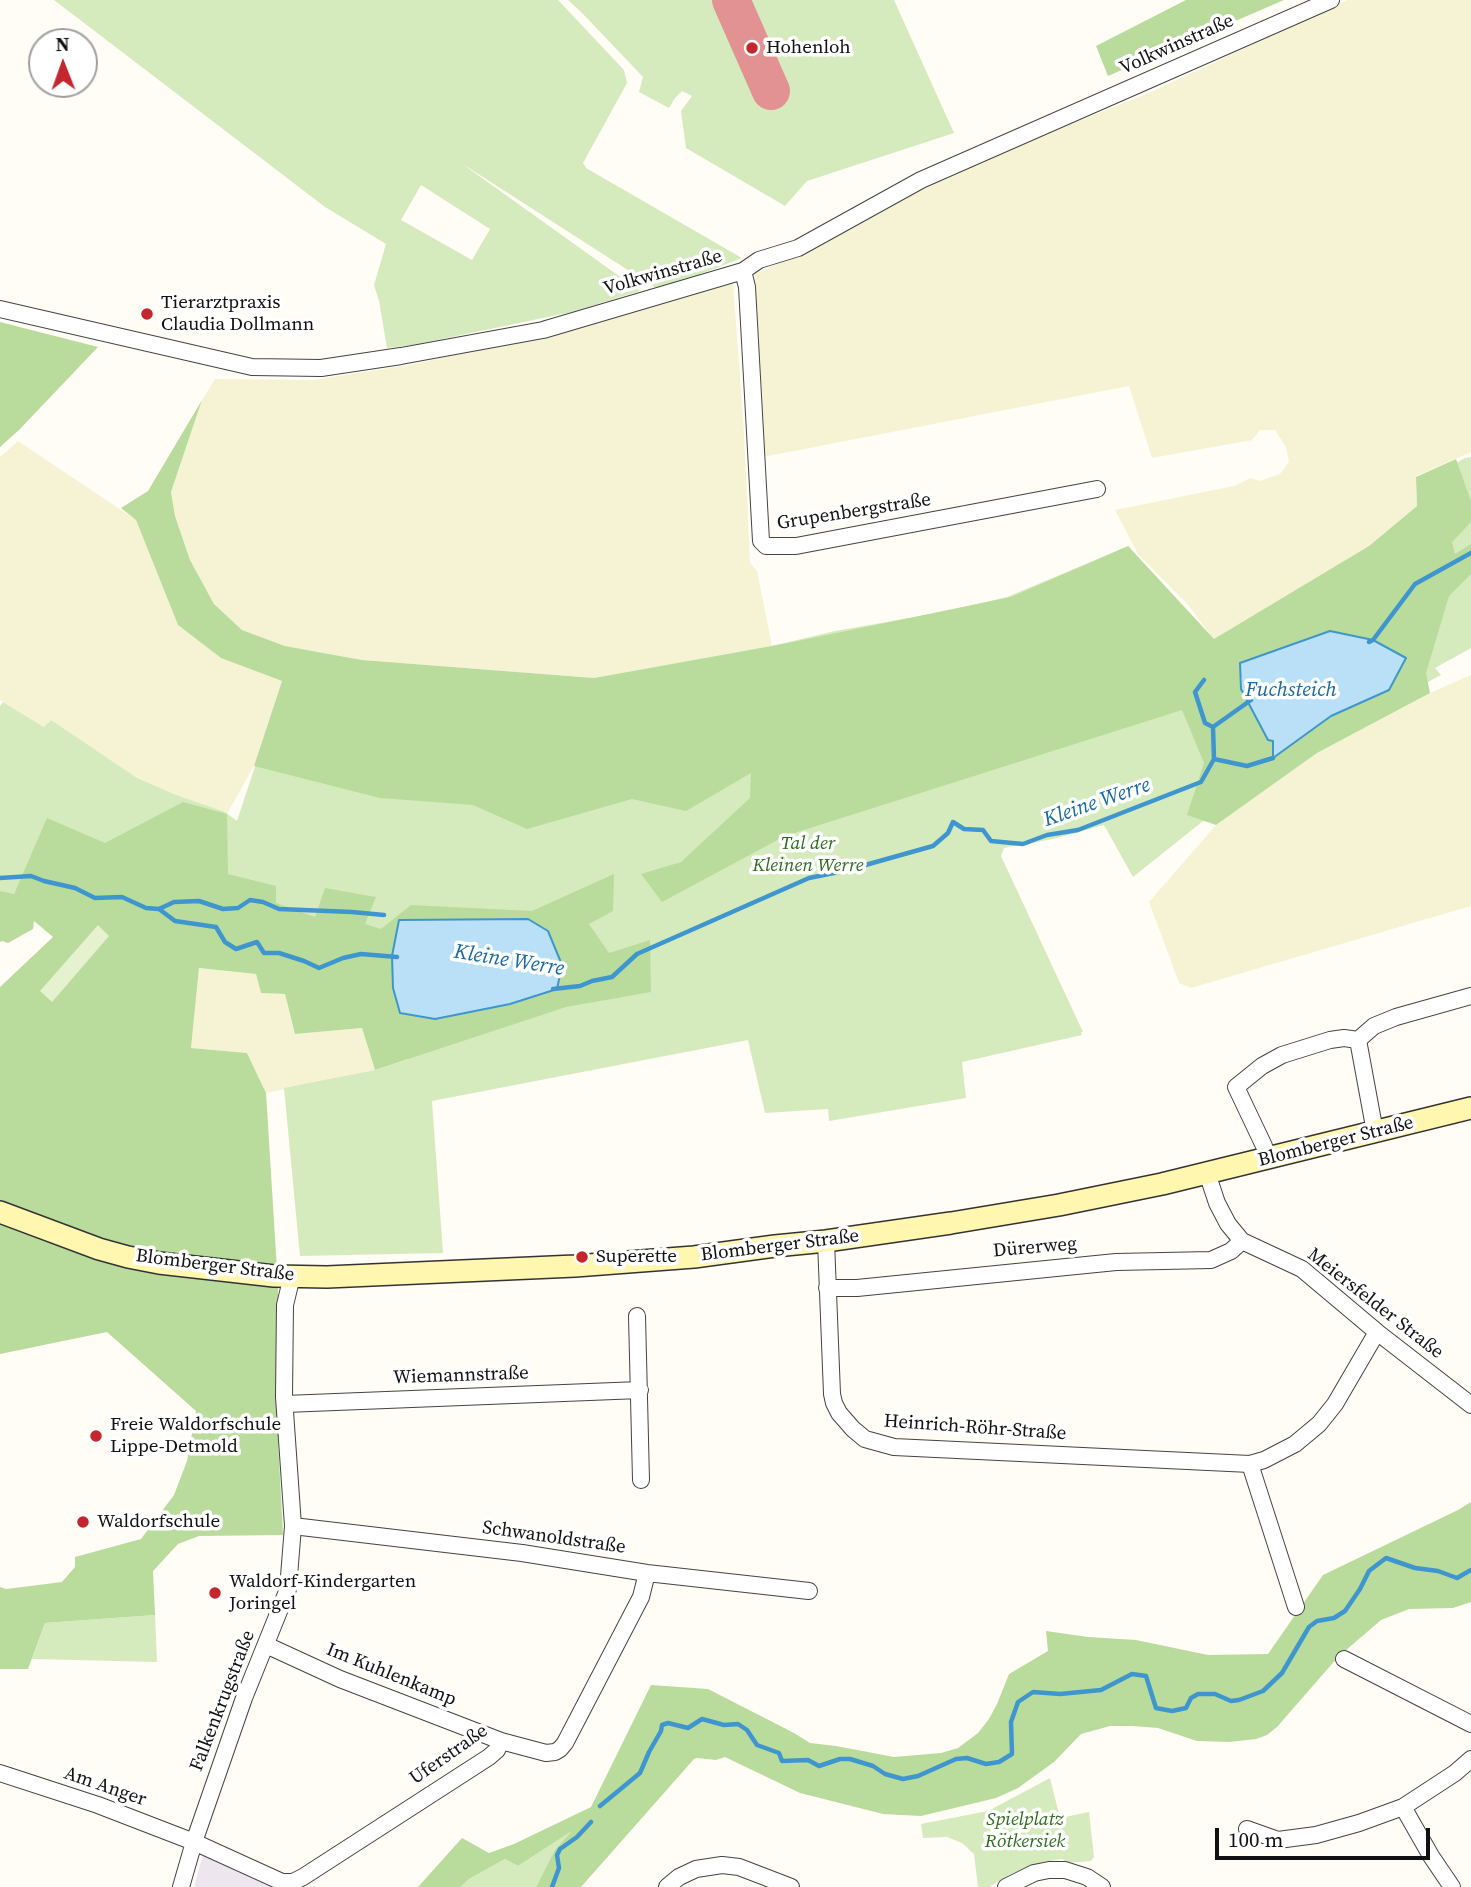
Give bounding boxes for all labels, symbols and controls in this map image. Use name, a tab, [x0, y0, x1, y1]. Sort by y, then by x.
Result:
street label: Volkwinstraße	[1116, 10, 1238, 80]
north arrow	[28, 28, 98, 98]
text: N	[56, 31, 70, 57]
place label: Hohenloh	[766, 37, 851, 59]
marker: Hohenloh	[744, 40, 760, 56]
street label: Volkwinstraße	[601, 245, 725, 301]
place label: Tierarztpraxis Claudia Dollmann	[161, 292, 314, 336]
marker: Tierarztpraxis Claudia Dollmann	[139, 306, 155, 322]
street label: Grupenbergstraße	[775, 489, 933, 535]
water label: Fuchsteich	[1245, 678, 1337, 704]
water label: Kleine Werre	[1040, 773, 1154, 833]
park label: Tal der Kleinen Werre	[752, 833, 864, 877]
water label: Kleine Werre	[452, 940, 566, 982]
street label: Blomberger Straße	[1256, 1112, 1416, 1172]
street label: Blomberger Straße	[699, 1225, 861, 1267]
street label: Dürerweg	[992, 1233, 1078, 1263]
street label: Meiersfelder Straße	[1302, 1244, 1448, 1364]
street label: Blomberger Straße	[134, 1245, 296, 1287]
place label: Superette	[596, 1246, 677, 1268]
marker: Superette	[574, 1249, 590, 1265]
street label: Wiemannstraße	[393, 1362, 529, 1390]
street label: Heinrich-Röhr-Straße	[883, 1410, 1067, 1446]
place label: Freie Waldorfschule Lippe-Detmold	[110, 1414, 281, 1458]
marker: Freie Waldorfschule Lippe-Detmold	[88, 1428, 104, 1444]
place label: Waldorfschule	[97, 1511, 220, 1533]
marker: Waldorfschule	[75, 1514, 91, 1530]
street label: Schwanoldstraße	[481, 1517, 627, 1559]
place label: Waldorf-Kindergarten Joringel	[229, 1571, 416, 1615]
marker: Waldorf-Kindergarten Joringel	[207, 1585, 223, 1601]
street label: Falkenkrugstraße	[186, 1627, 260, 1775]
street label: Im Kuhlenkamp	[323, 1639, 459, 1711]
street label: Uferstraße	[405, 1720, 493, 1790]
street label: Am Anger	[61, 1762, 149, 1812]
park label: Spielplatz Rötkersiek	[985, 1809, 1065, 1853]
scale bar	[1219, 1814, 1434, 1858]
text: 100 m	[1228, 1825, 1283, 1854]

